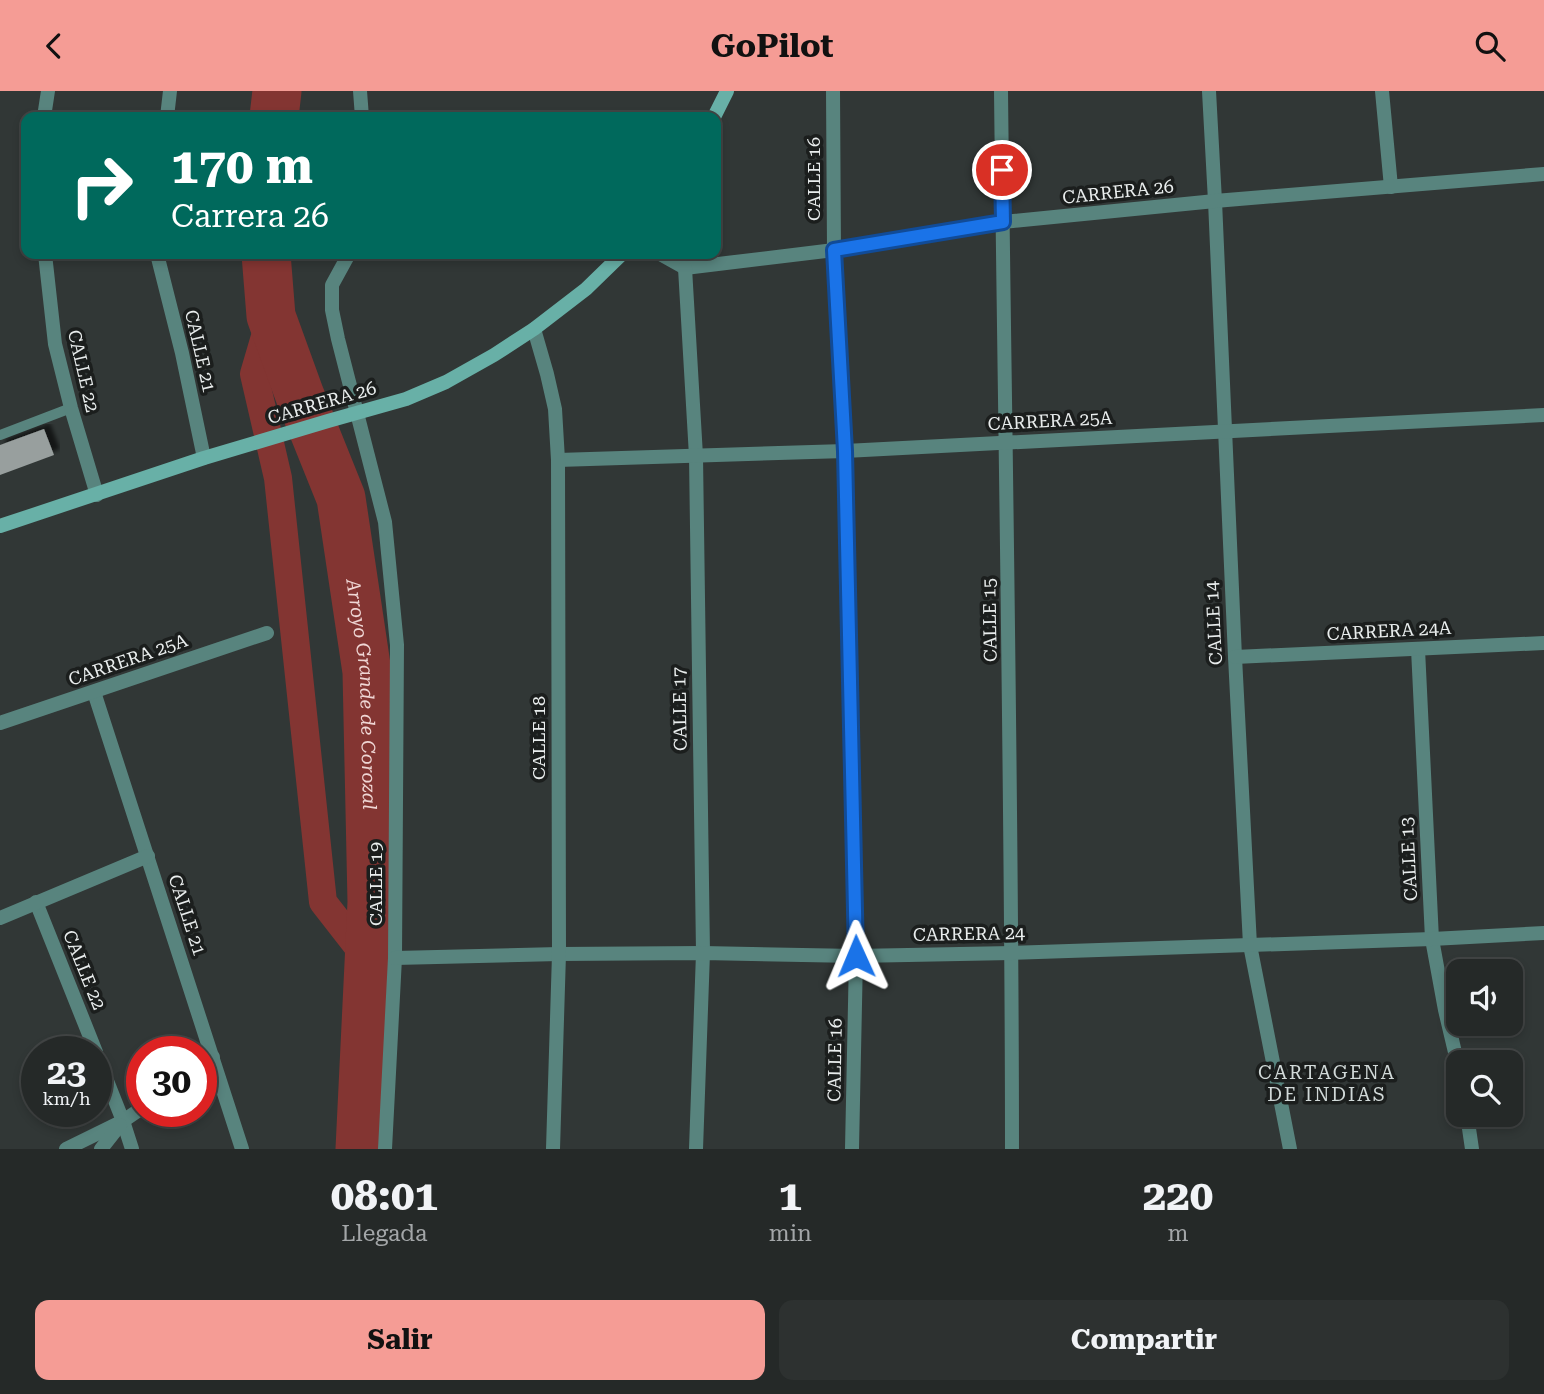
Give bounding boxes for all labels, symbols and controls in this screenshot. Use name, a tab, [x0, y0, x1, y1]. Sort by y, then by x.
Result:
icon: back	[35, 27, 73, 65]
text: GoPilot	[710, 27, 834, 65]
icon: search	[1471, 27, 1509, 65]
street label: CALLE 16	[803, 137, 824, 221]
text: 170 m	[171, 138, 313, 195]
icon: right	[56, 140, 147, 231]
pin	[972, 140, 1032, 200]
icon: arrive	[983, 151, 1021, 189]
street label: CARRERA 26	[1061, 175, 1175, 208]
text: Carrera 26	[171, 197, 329, 235]
street label: CALLE 21	[181, 308, 220, 394]
street label: CALLE 22	[64, 328, 103, 414]
street label: CARRERA 26	[265, 377, 379, 428]
street label: CARRERA 25A	[987, 407, 1113, 434]
water label: Arroyo Grande de Corozal	[341, 576, 381, 810]
street label: CALLE 15	[978, 578, 1001, 662]
street label: CALLE 14	[1201, 581, 1226, 666]
street label: CARRERA 24A	[1326, 617, 1452, 644]
street label: CARRERA 25A	[66, 629, 191, 690]
street label: CALLE 17	[668, 667, 691, 751]
street label: CALLE 18	[528, 696, 549, 780]
street label: CALLE 13	[1396, 817, 1421, 902]
street label: CALLE 19	[365, 842, 386, 926]
street label: CALLE 21	[165, 872, 210, 958]
position arrow	[819, 919, 893, 993]
street label: CARRERA 24	[913, 922, 1025, 945]
street label: CALLE 22	[59, 927, 110, 1013]
map controls	[1446, 959, 1523, 1127]
button: sound	[1446, 959, 1523, 1036]
street label: CALLE 16	[823, 1018, 846, 1102]
speed limit sign: 30	[126, 1036, 217, 1127]
button: search	[1446, 1050, 1523, 1127]
text: 23	[47, 1052, 86, 1093]
district label: CARTAGENA DE INDIAS	[1258, 1061, 1396, 1106]
text: km/h	[42, 1088, 91, 1109]
text: 08:01	[331, 1171, 438, 1220]
text: 1	[779, 1171, 802, 1220]
text: 220	[1143, 1171, 1213, 1220]
text: Llegada	[341, 1220, 427, 1247]
text: min	[769, 1220, 812, 1247]
text: m	[1167, 1220, 1188, 1247]
button: Salir	[35, 1300, 765, 1380]
button: Compartir	[779, 1300, 1509, 1380]

